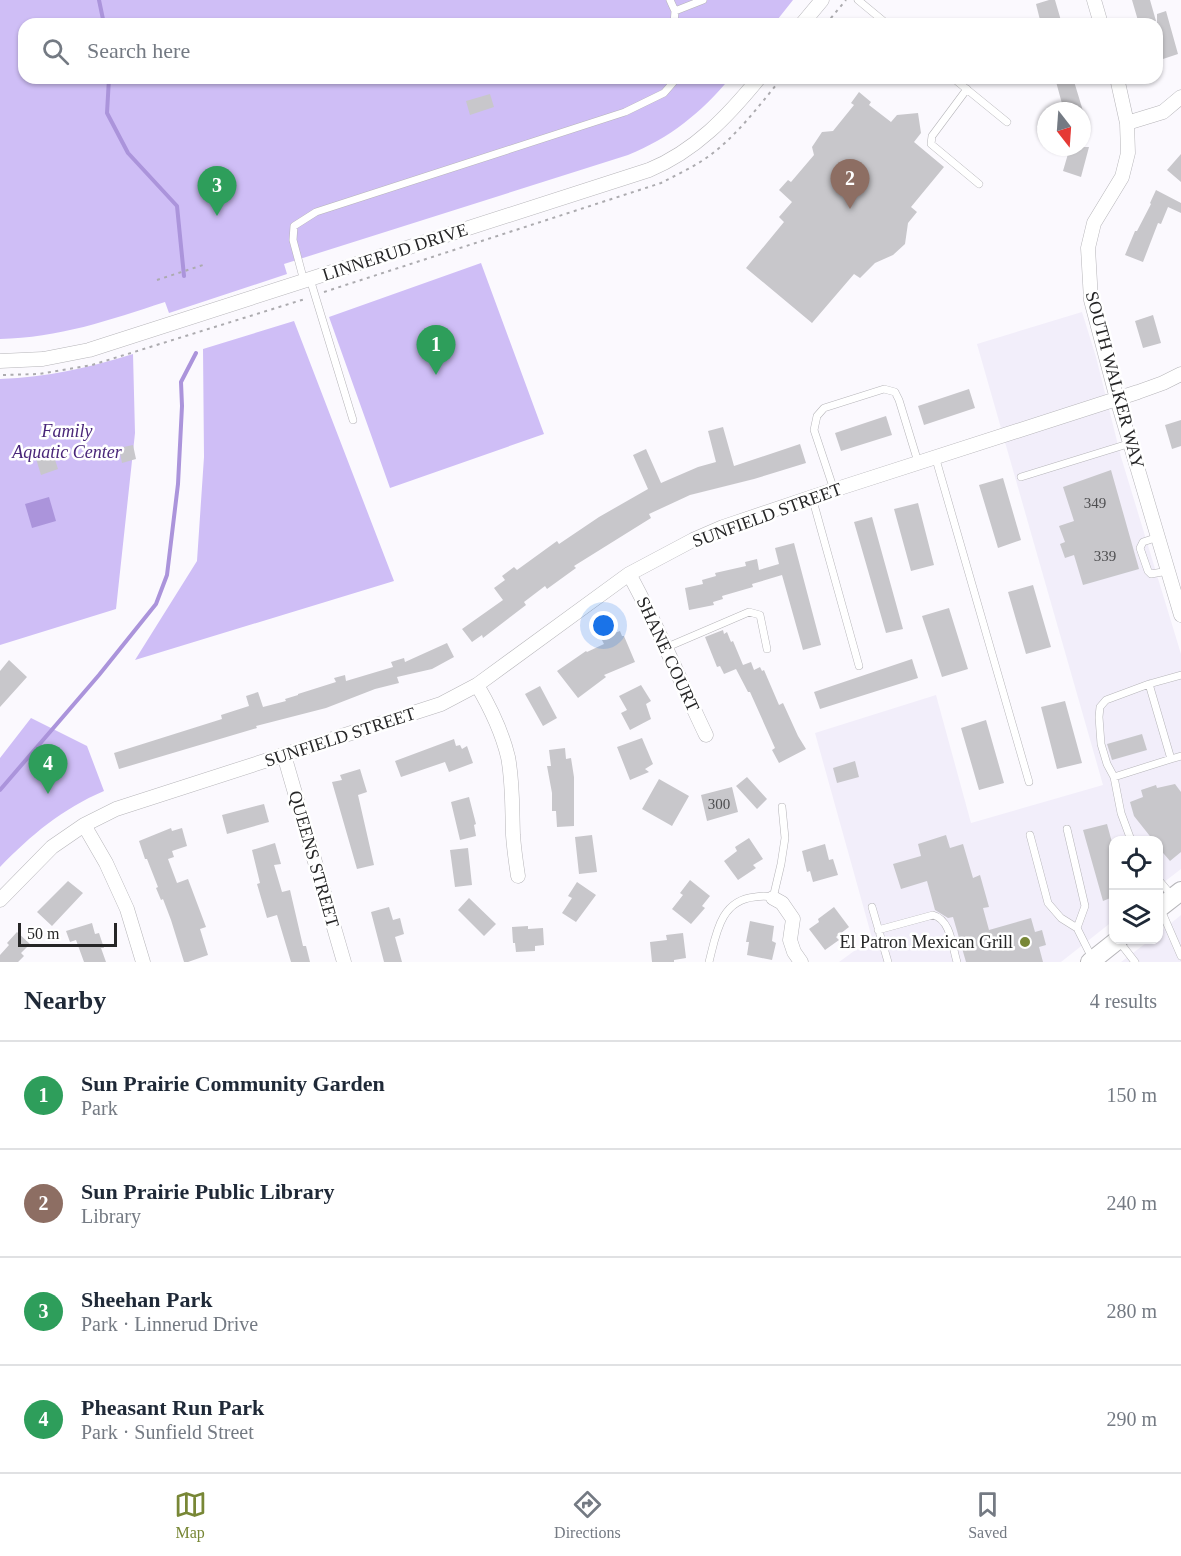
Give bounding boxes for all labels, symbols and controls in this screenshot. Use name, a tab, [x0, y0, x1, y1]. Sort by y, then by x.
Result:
search box	[18, 18, 1163, 84]
icon: search	[39, 35, 72, 68]
text: Search here	[87, 38, 190, 63]
north arrow	[1037, 102, 1091, 156]
pin: 2	[830, 160, 870, 209]
pin: 3	[198, 166, 236, 216]
street label: LINNERUD DRIVE	[320, 219, 470, 285]
street label: SOUTH WALKER WAY	[1082, 289, 1148, 471]
pin: 1	[416, 326, 456, 375]
park label: Family Aquatic Center	[11, 421, 123, 462]
street label: SUNFIELD STREET	[690, 479, 844, 551]
house number: 349	[1084, 495, 1106, 511]
house number: 339	[1094, 548, 1116, 564]
street label: SHANE COURT	[633, 593, 703, 715]
your location	[589, 611, 618, 640]
street label: SUNFIELD STREET	[262, 703, 418, 771]
pin: 4	[28, 744, 68, 794]
street label: QUEENS STREET	[285, 788, 343, 930]
house number: 300	[708, 796, 730, 812]
map controls	[1109, 836, 1163, 944]
button: locate	[1109, 836, 1163, 890]
button: layers	[1109, 890, 1163, 944]
scale bar	[18, 920, 117, 947]
text: 50 m	[27, 925, 59, 942]
place label: El Patron Mexican Grill	[840, 932, 1013, 952]
marker: El Patron Mexican Grill	[1018, 935, 1032, 949]
text: Nearby	[24, 986, 106, 1015]
text: 4 results	[1090, 990, 1157, 1012]
text: Sun Prairie Community Garden	[81, 1071, 385, 1096]
text: 1	[39, 1084, 49, 1106]
text: 150 m	[1106, 1084, 1157, 1106]
text: Park	[81, 1097, 118, 1119]
text: Sun Prairie Public Library	[81, 1179, 335, 1204]
text: 2	[39, 1192, 49, 1214]
text: 240 m	[1106, 1192, 1157, 1214]
text: Library	[81, 1205, 141, 1227]
text: Sheehan Park	[81, 1287, 212, 1312]
text: 3	[39, 1300, 49, 1322]
text: 280 m	[1106, 1300, 1157, 1322]
text: Park · Linnerud Drive	[81, 1313, 258, 1335]
text: Pheasant Run Park	[81, 1395, 264, 1420]
text: 4	[39, 1408, 49, 1430]
text: 290 m	[1106, 1408, 1157, 1430]
text: Park · Sunfield Street	[81, 1421, 254, 1443]
tab: Map	[174, 1488, 207, 1542]
tab: Directions	[554, 1488, 621, 1542]
tab: Saved	[968, 1488, 1007, 1542]

